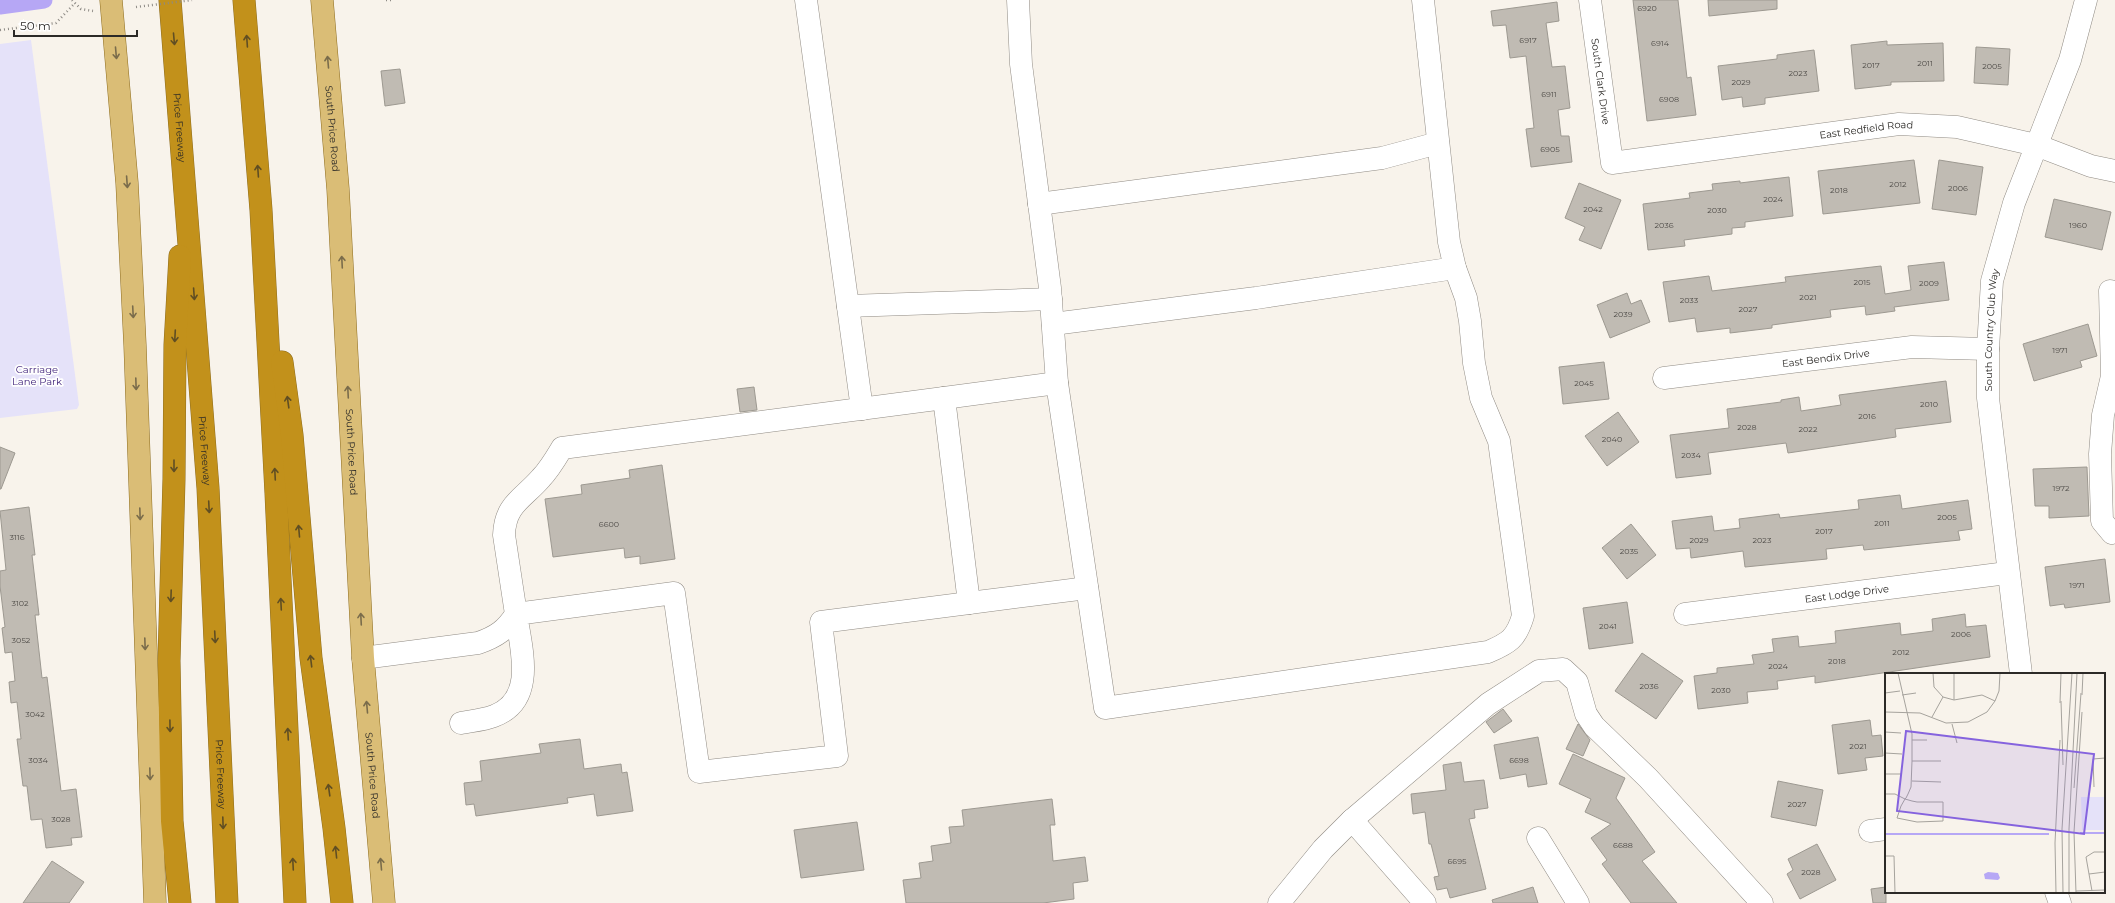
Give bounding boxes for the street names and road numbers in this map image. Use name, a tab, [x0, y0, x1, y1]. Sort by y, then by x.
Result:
street label: South Clark Drive	[1588, 37, 1613, 125]
street label: South Price Road	[322, 85, 343, 172]
street label: Price Freeway	[170, 92, 189, 163]
street label: East Redfield Road	[1819, 118, 1913, 142]
street label: South Country Club Way	[1982, 267, 2002, 391]
street label: East Bendix Drive	[1781, 346, 1870, 370]
street label: South Price Road	[343, 408, 360, 496]
street label: Price Freeway	[195, 415, 214, 487]
street label: East Lodge Drive	[1804, 582, 1890, 606]
street label: South Price Road	[362, 732, 383, 819]
street label: Price Freeway	[213, 739, 229, 810]

